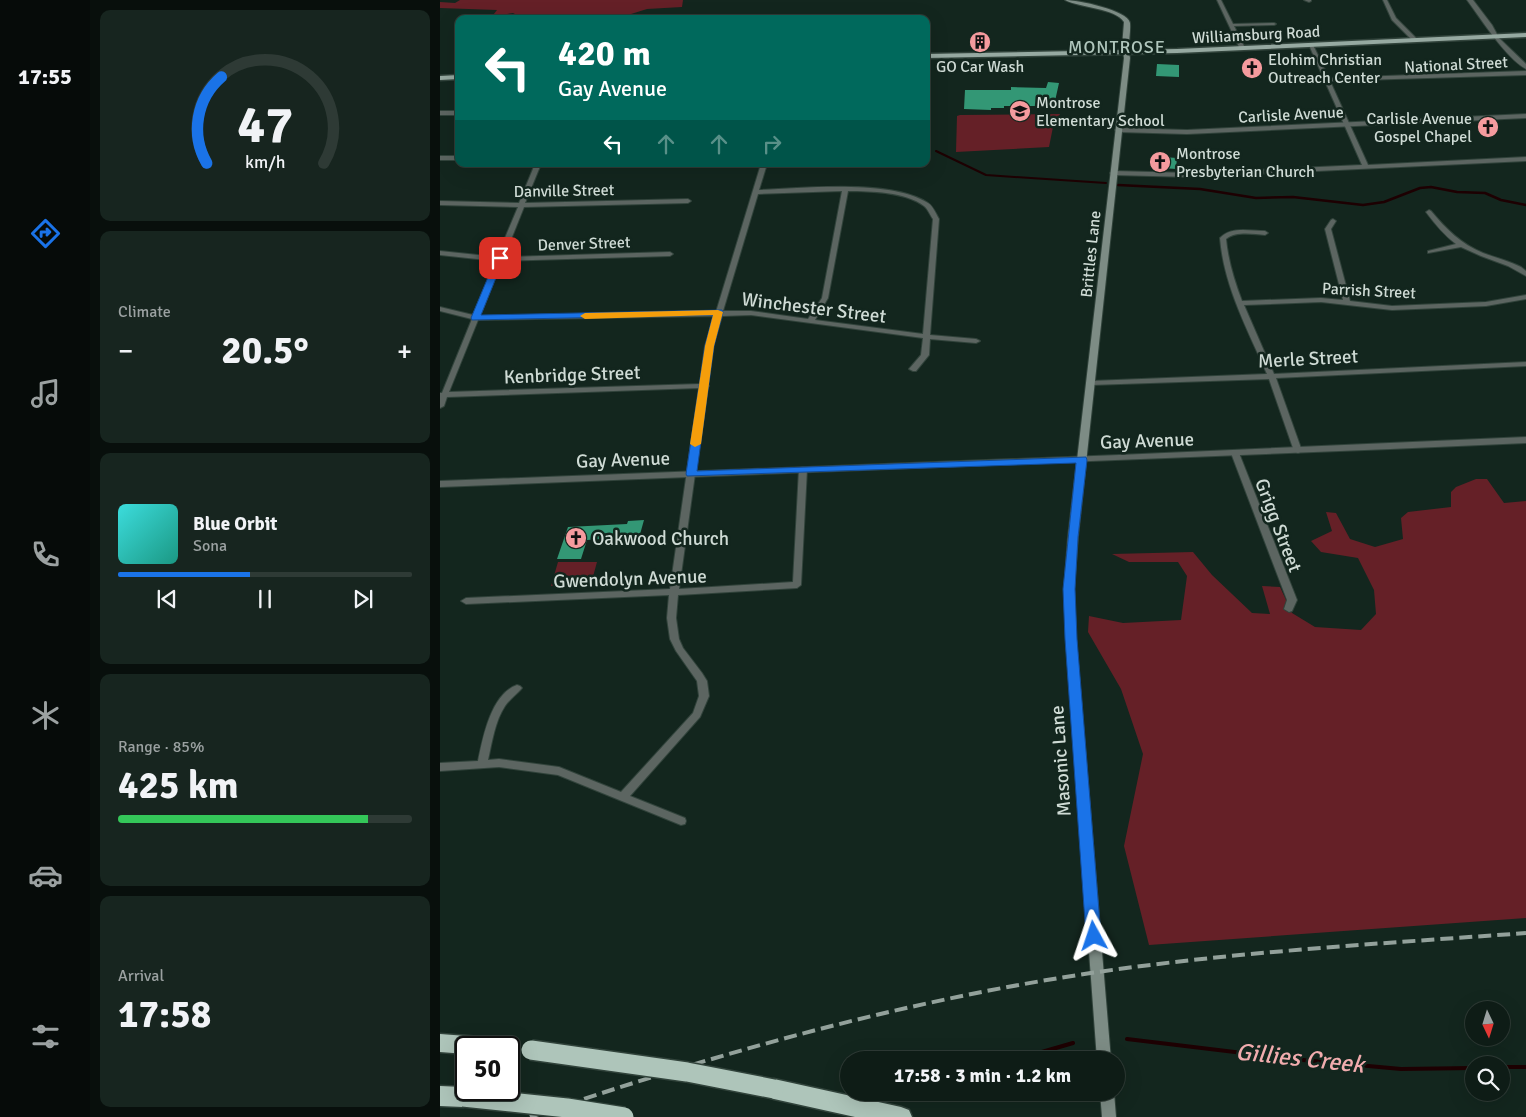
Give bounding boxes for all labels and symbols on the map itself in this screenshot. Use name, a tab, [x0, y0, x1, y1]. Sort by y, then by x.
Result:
street label: Williamsburg Road	[1191, 22, 1321, 48]
building icon: GO Car Wash	[968, 30, 992, 54]
district label: MONTROSE	[1068, 36, 1166, 58]
place label: Elohim Christian Outreach Center	[1268, 50, 1382, 88]
street label: National Street	[1404, 52, 1509, 78]
church icon: Elohim Christian Outreach Center	[1240, 56, 1264, 80]
place label: GO Car Wash	[936, 57, 1024, 77]
place label: Montrose Elementary School	[1036, 93, 1165, 131]
school or university icon: Montrose Elementary School	[1008, 99, 1032, 123]
street label: Carlisle Avenue	[1238, 102, 1344, 128]
place label: Carlisle Avenue Gospel Chapel	[1366, 109, 1472, 147]
church icon: Carlisle Avenue Gospel Chapel	[1476, 115, 1500, 139]
place label: Montrose Presbyterian Church	[1176, 144, 1315, 182]
church icon: Montrose Presbyterian Church	[1148, 150, 1172, 174]
street label: Danville Street	[514, 180, 615, 202]
street label: Brittles Lane	[1076, 210, 1105, 298]
street label: Denver Street	[537, 232, 631, 256]
pin	[479, 237, 521, 279]
street label: Parrish Street	[1321, 279, 1417, 303]
street label: Winchester Street	[740, 287, 888, 329]
street label: Merle Street	[1257, 344, 1359, 374]
street label: Kenbridge Street	[503, 361, 641, 389]
street label: Gay Avenue	[1100, 427, 1194, 455]
street label: Gay Avenue	[576, 446, 670, 474]
street label: Grigg Street	[1249, 475, 1307, 576]
church icon: Oakwood Church	[564, 526, 588, 550]
place label: Oakwood Church	[592, 527, 729, 551]
street label: Gwendolyn Avenue	[553, 564, 707, 594]
street label: Masonic Lane	[1045, 705, 1077, 817]
position arrow	[1067, 909, 1119, 961]
north arrow	[1465, 1001, 1510, 1046]
speed limit sign: 50	[455, 1036, 520, 1101]
water label: Gillies Creek	[1234, 1036, 1368, 1080]

